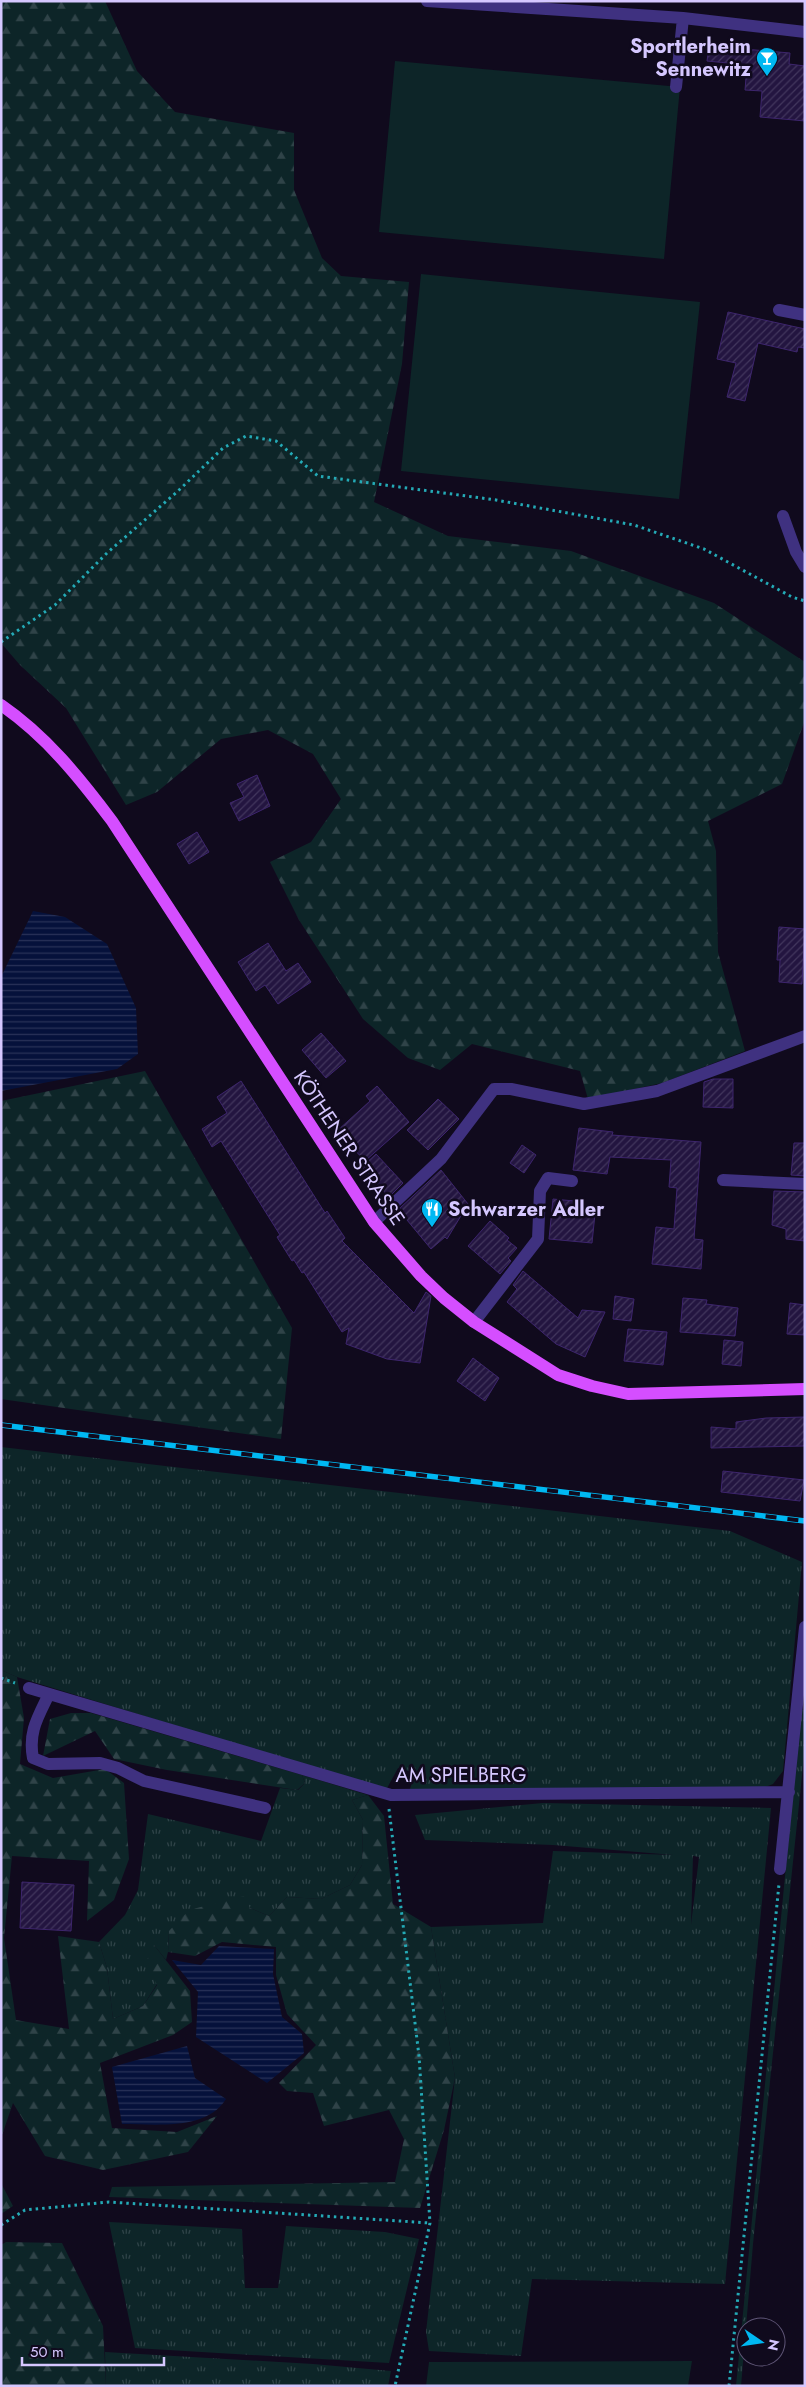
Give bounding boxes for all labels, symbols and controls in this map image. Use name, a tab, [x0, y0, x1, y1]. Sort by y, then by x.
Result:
place label: Sportlerheim Sennewitz	[630, 32, 752, 84]
bar icon: Sportlerheim Sennewitz	[755, 46, 779, 77]
street label: KÖTHENER STRASSE	[286, 1065, 412, 1231]
place label: Schwarzer Adler	[448, 1195, 605, 1224]
restaurant icon: Schwarzer Adler	[420, 1197, 444, 1228]
street label: AM SPIELBERG	[395, 1761, 527, 1790]
north arrow	[736, 2317, 786, 2367]
scale bar	[22, 2334, 165, 2366]
text: N	[763, 2337, 785, 2353]
text: 50 m	[30, 2341, 64, 2363]

